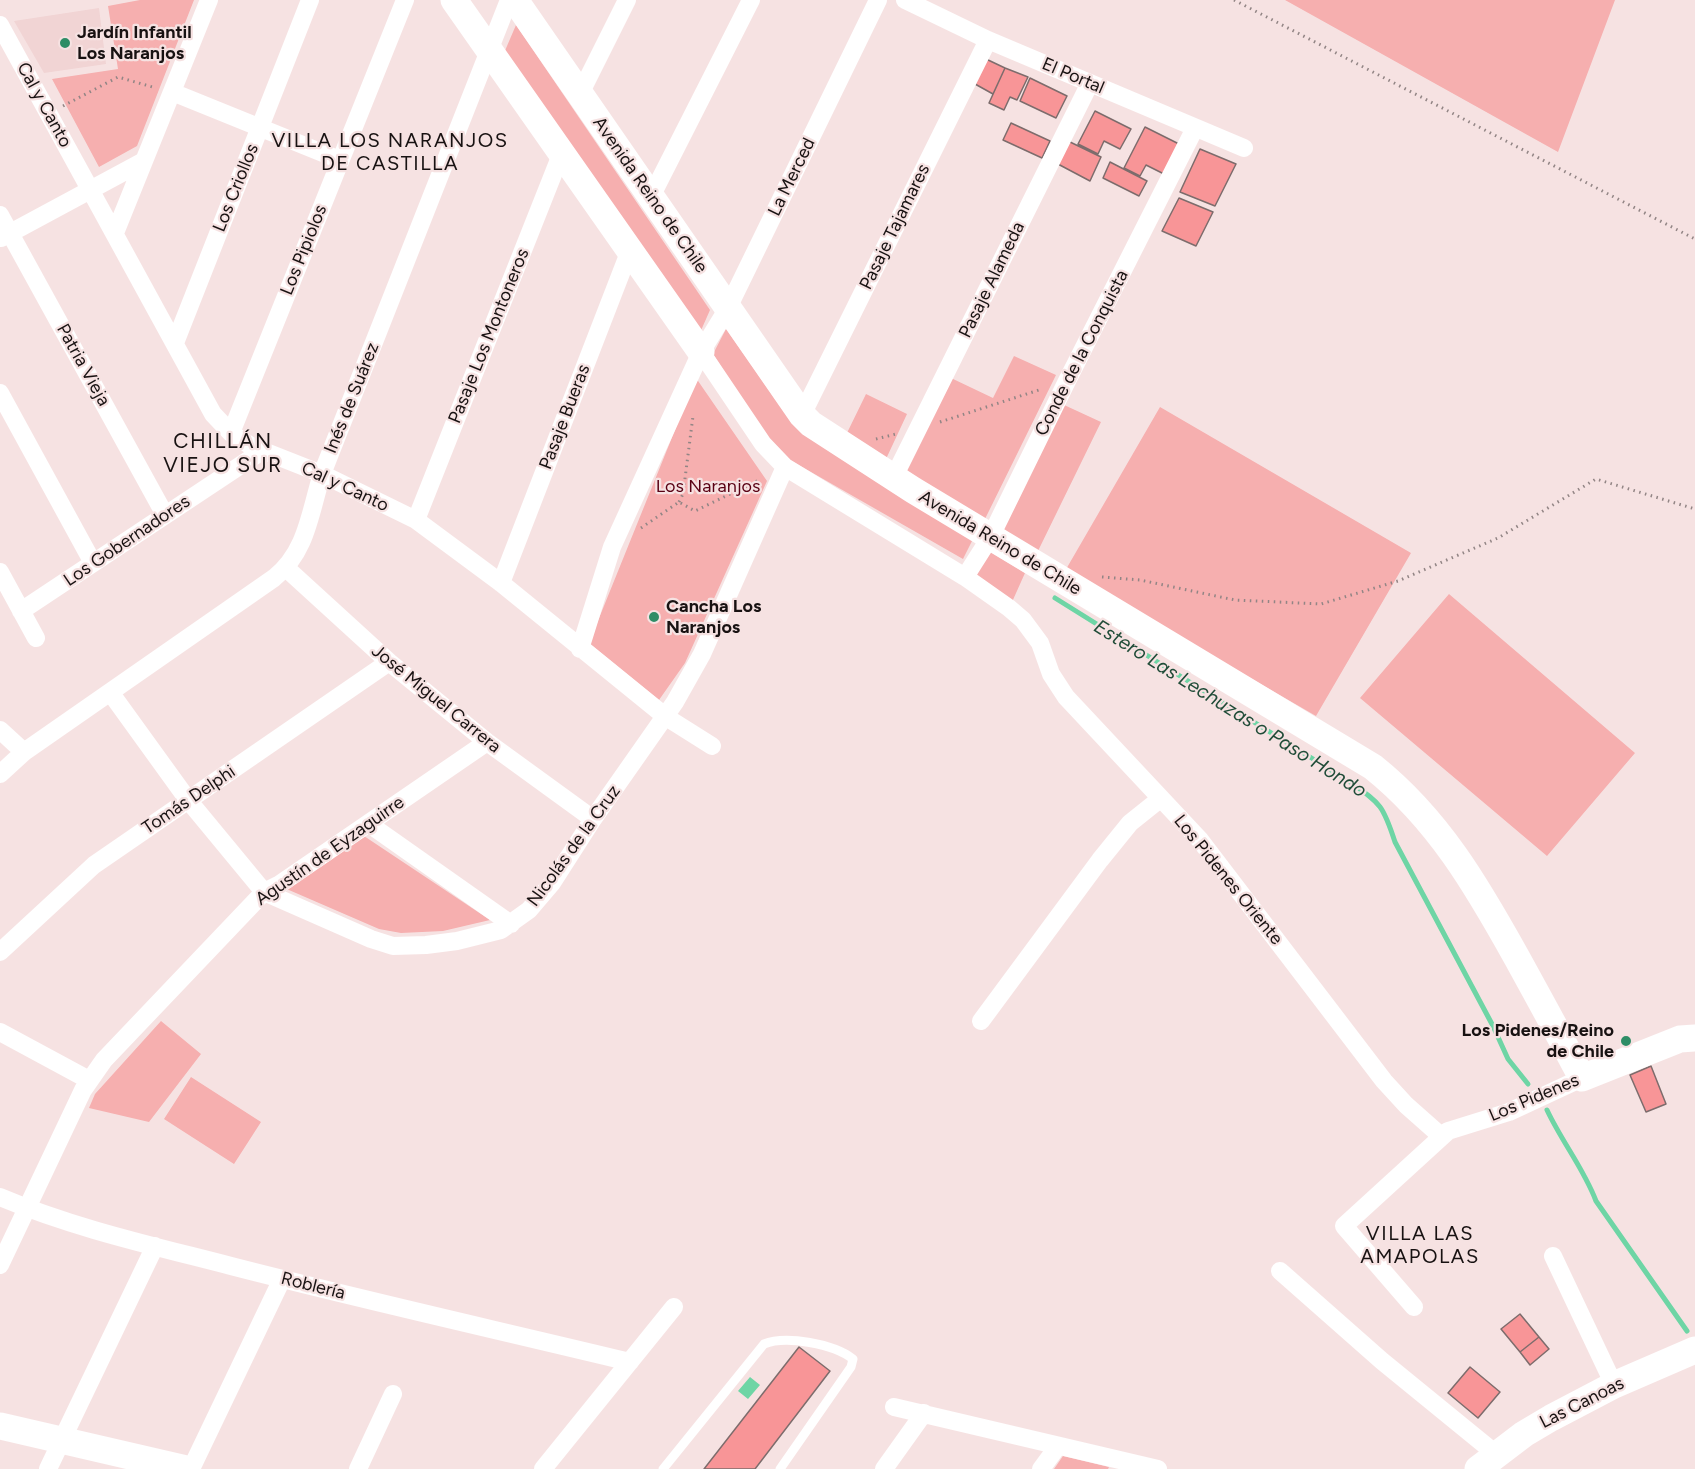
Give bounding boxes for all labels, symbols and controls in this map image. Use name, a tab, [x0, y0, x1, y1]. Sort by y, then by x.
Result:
place label: Jardín Infantil Los Naranjos	[77, 22, 192, 64]
marker: Jardín Infantil Los Naranjos	[58, 36, 72, 50]
street label: El Portal	[1039, 53, 1107, 99]
street label: Cal y Canto	[12, 59, 76, 151]
street label: Avenida Reino de Chile	[588, 113, 712, 277]
district label: VILLA LOS NARANJOS DE CASTILLA	[271, 129, 509, 176]
street label: La Merced	[764, 134, 820, 220]
street label: Los Criollos	[209, 141, 263, 235]
street label: Pasaje Tajamares	[855, 161, 935, 293]
street label: Los Pipiolos	[276, 202, 332, 298]
street label: Pasaje Alameda	[955, 219, 1029, 341]
street label: Pasaje Los Montoneros	[444, 246, 534, 426]
street label: Conde de la Conquista	[1031, 267, 1133, 439]
street label: Patria Vieja	[52, 320, 114, 410]
street label: Inés de Suárez	[320, 340, 384, 456]
street label: Pasaje Bueras	[535, 361, 595, 473]
district label: CHILLÁN VIEJO SUR	[163, 429, 283, 479]
street label: Cal y Canto	[298, 457, 392, 517]
park label: Los Naranjos	[656, 476, 760, 498]
street label: Avenida Reino de Chile	[915, 486, 1085, 600]
street label: Los Gobernadores	[60, 491, 194, 591]
place label: Cancha Los Naranjos	[666, 596, 761, 638]
marker: Cancha Los Naranjos	[647, 610, 661, 624]
water label: Estero Las Lechuzas o Paso Hondo	[1089, 615, 1371, 803]
street label: José Miguel Carrera	[367, 640, 505, 758]
street label: Tomás Delphi	[138, 761, 240, 839]
street label: Nicolás de la Cruz	[523, 781, 625, 911]
street label: Agustín de Eyzaguirre	[252, 792, 408, 910]
street label: Los Pidenes Oriente	[1169, 811, 1287, 949]
place label: Los Pidenes/Reino de Chile	[1462, 1020, 1614, 1062]
marker: Los Pidenes/Reino de Chile	[1619, 1034, 1633, 1048]
street label: Los Pidenes	[1486, 1069, 1582, 1127]
district label: VILLA LAS AMAPOLAS	[1360, 1222, 1480, 1269]
street label: Roblería	[279, 1268, 347, 1304]
street label: Las Canoas	[1536, 1373, 1628, 1433]

